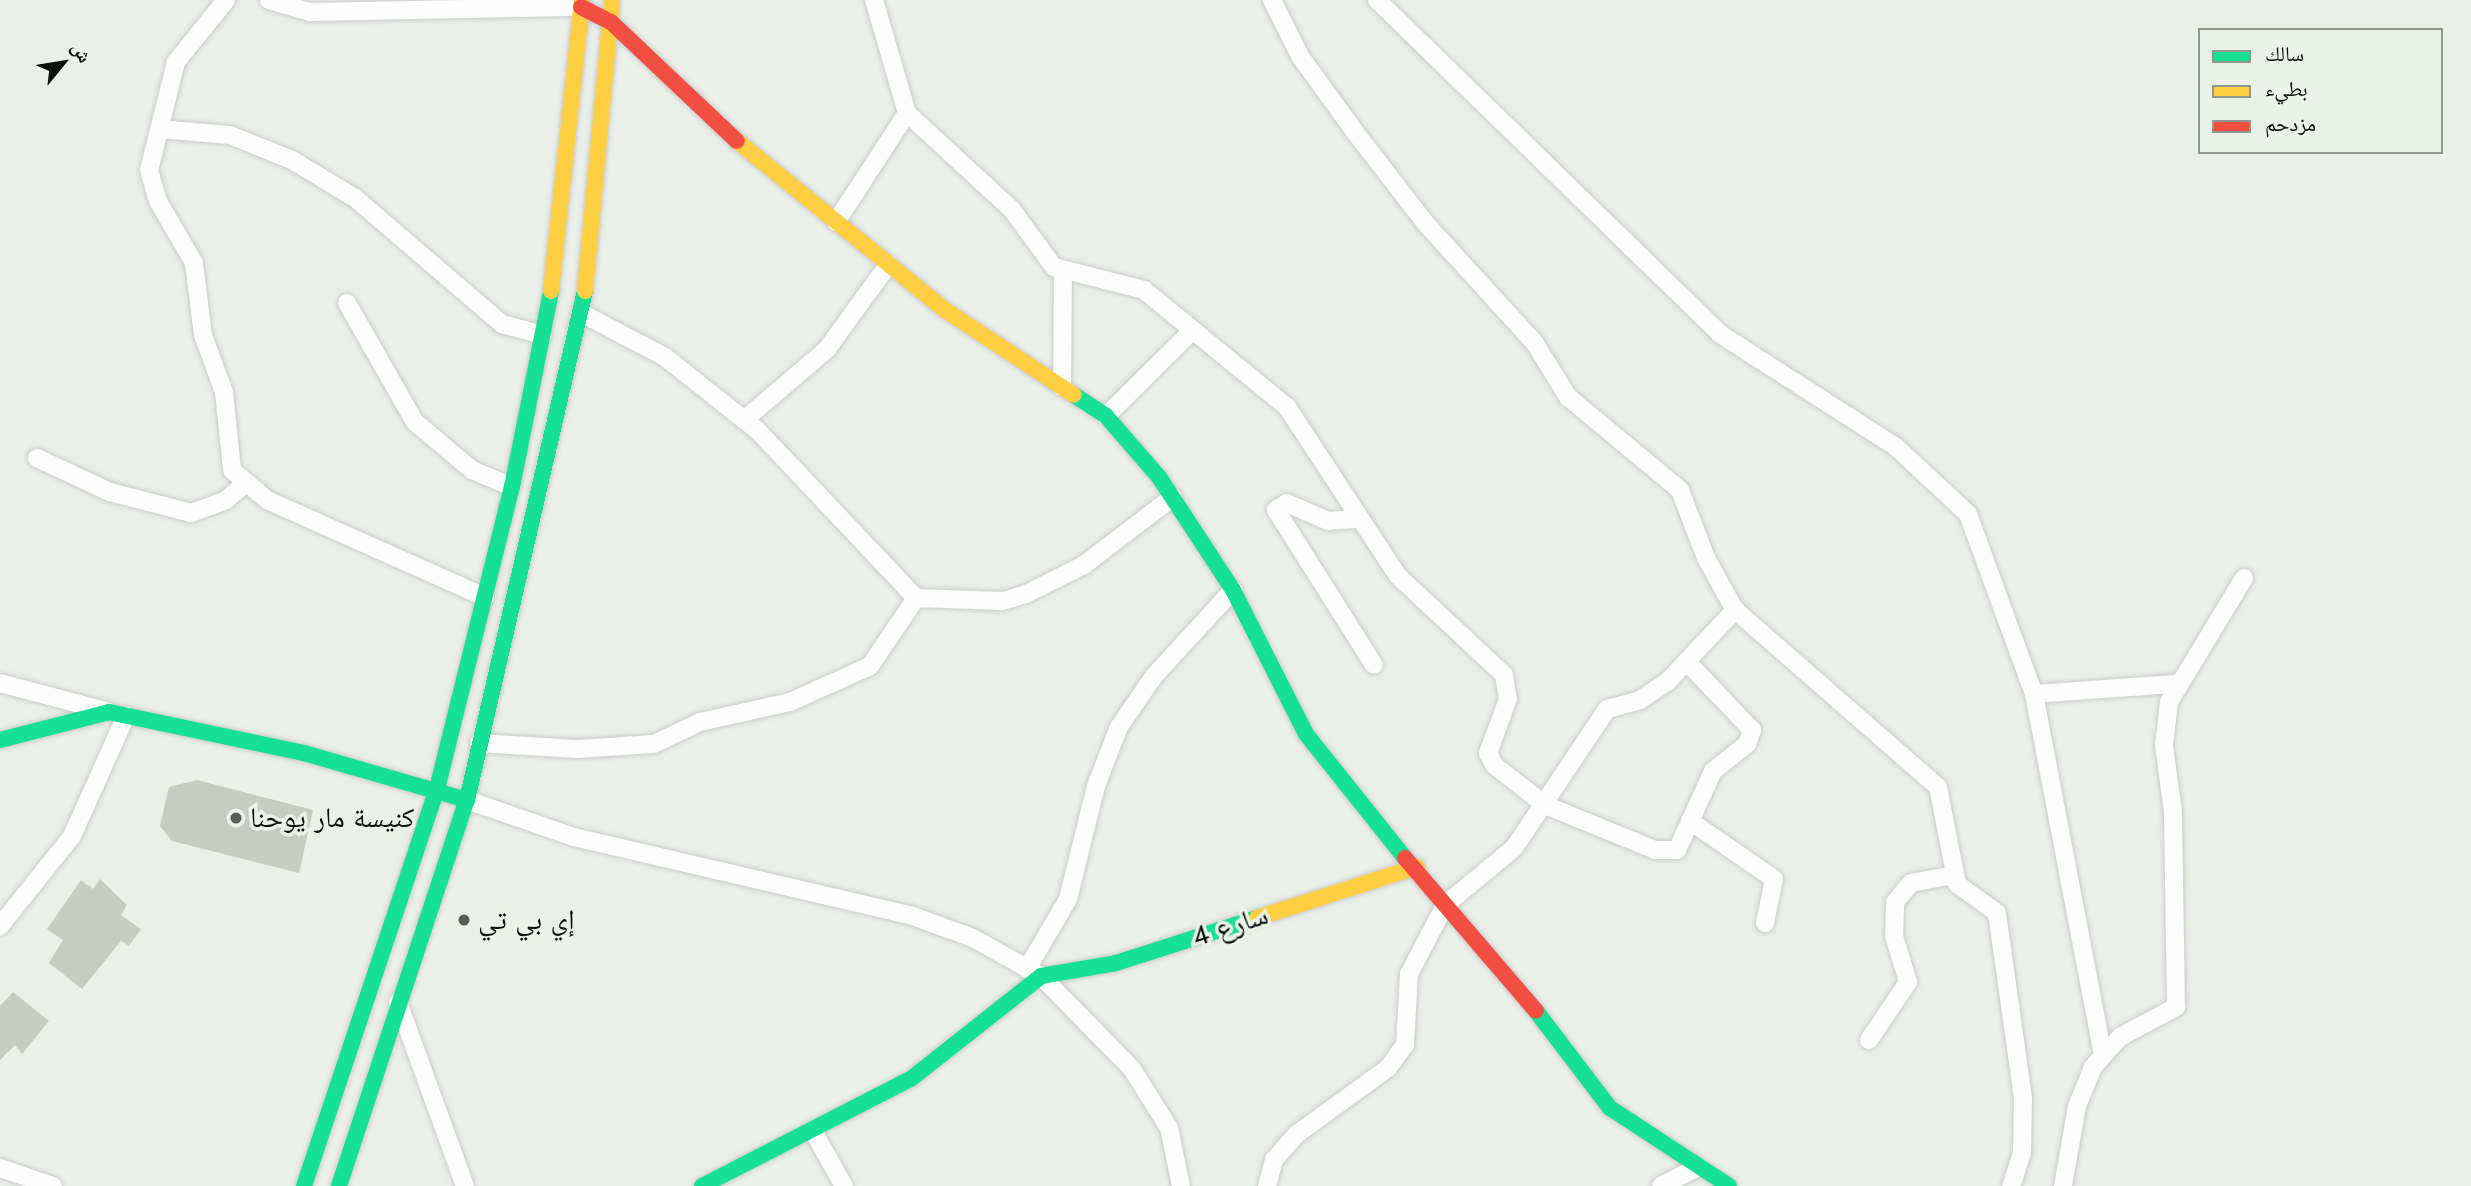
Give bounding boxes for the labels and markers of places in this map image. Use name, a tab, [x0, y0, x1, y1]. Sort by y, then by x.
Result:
place label: كنيسة مار يوحنا	[250, 801, 414, 835]
marker: كنيسة مار يوحنا	[228, 810, 244, 826]
place label: إي بي تي	[478, 903, 575, 937]
marker: إي بي تي	[456, 912, 472, 928]

